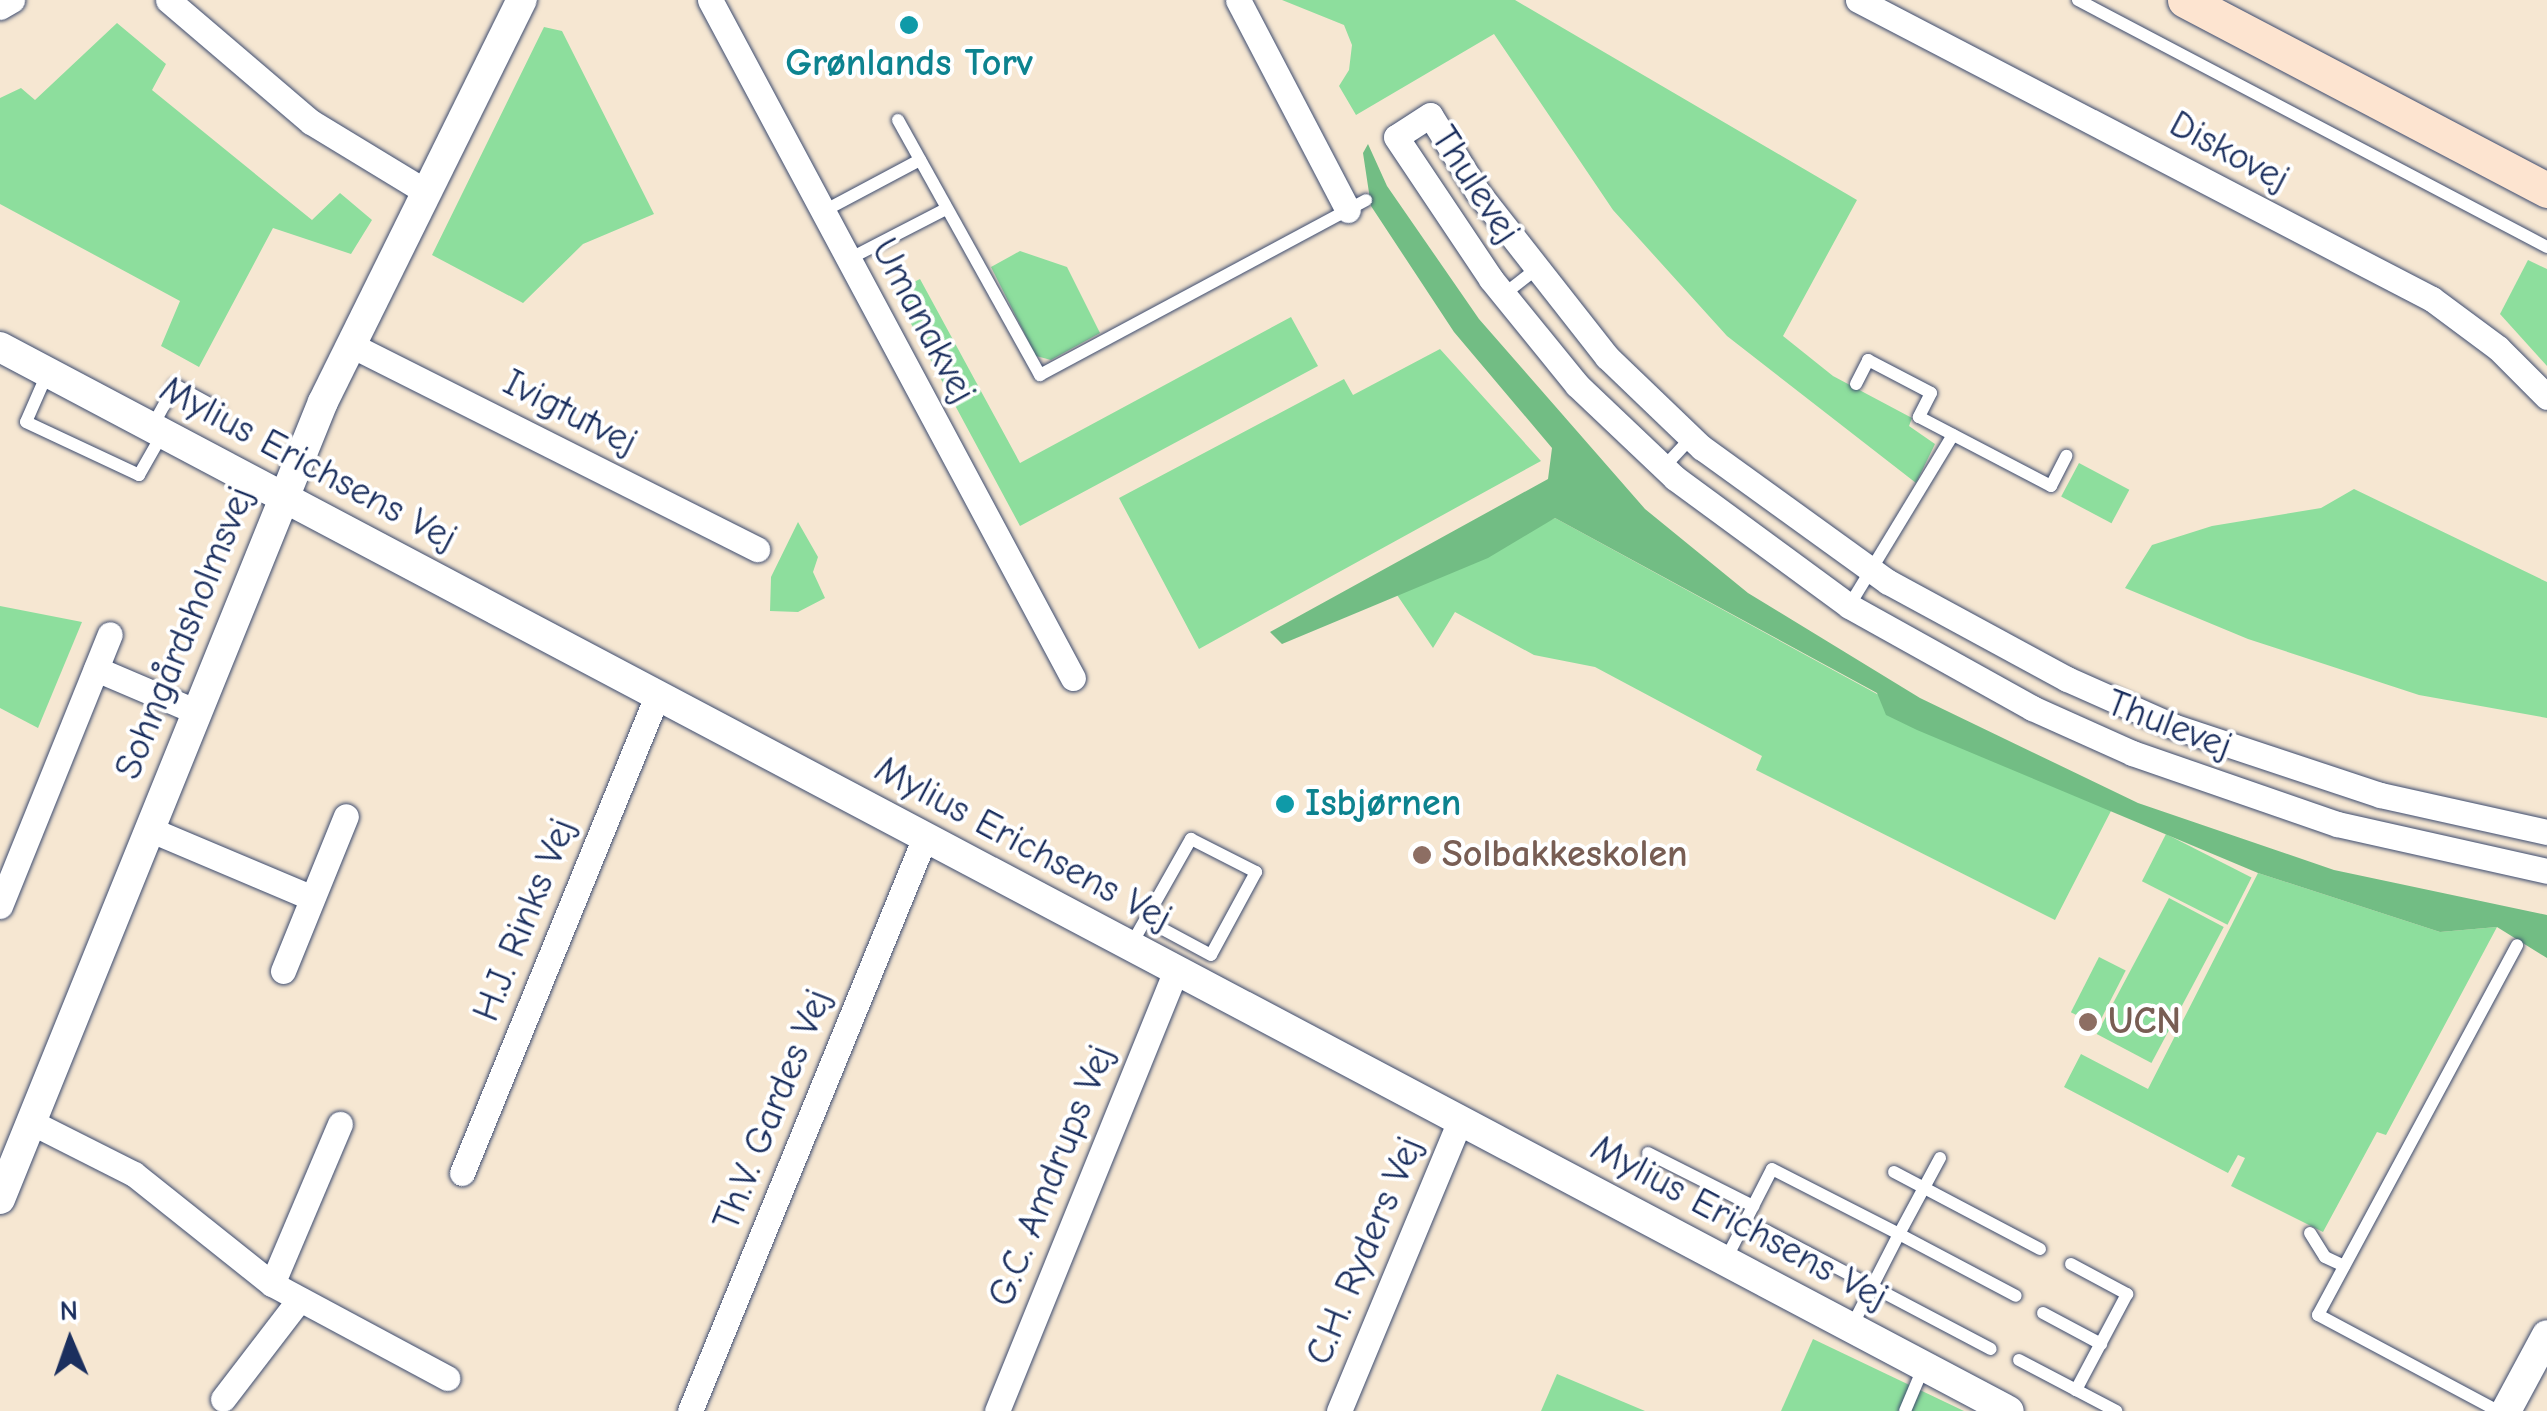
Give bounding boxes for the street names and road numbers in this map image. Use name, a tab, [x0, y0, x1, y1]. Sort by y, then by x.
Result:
street label: Diskovej	[2161, 102, 2297, 202]
street label: Thulevej	[1420, 118, 1530, 252]
street label: Umanakvej	[861, 231, 985, 411]
street label: Ivigtutvej	[496, 360, 644, 466]
street label: Mylius Erichsens Vej	[152, 367, 464, 561]
street label: Sohngårdsholmsvej	[106, 480, 264, 786]
street label: Thulevej	[2100, 680, 2238, 770]
street label: Mylius Erichsens Vej	[867, 747, 1179, 941]
street label: H.J. Rinks Vej	[464, 812, 586, 1028]
street label: Th.V. Gardes Vej	[704, 983, 842, 1237]
street label: G.C. Amdrups Vej	[979, 1039, 1125, 1313]
street label: Mylius Erichsens Vej	[1583, 1126, 1895, 1320]
street label: C.H. Ryders Vej	[1297, 1130, 1433, 1372]

